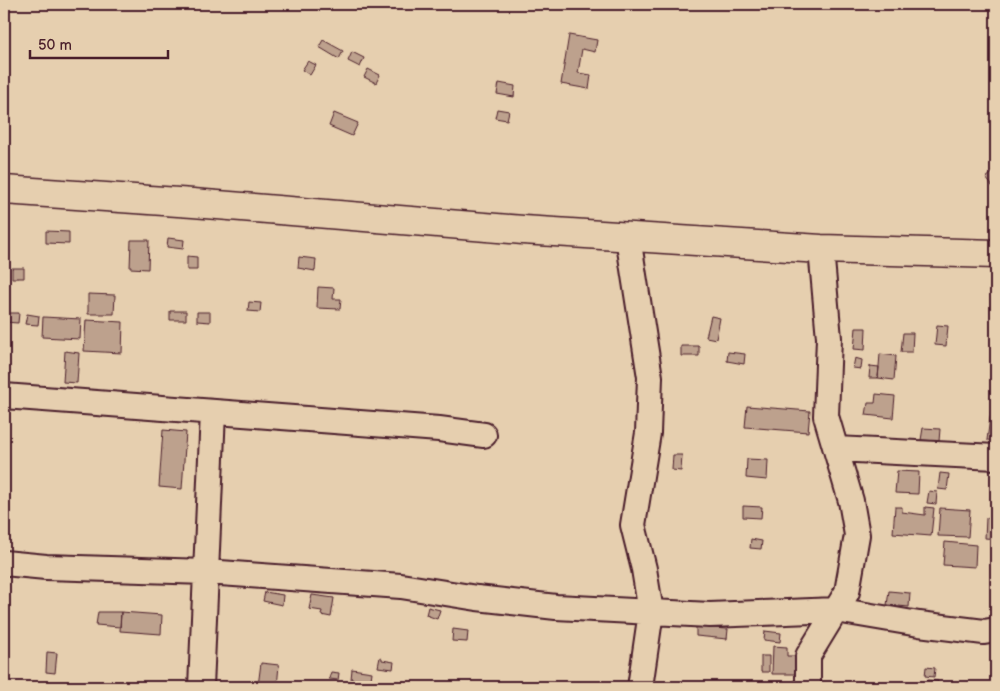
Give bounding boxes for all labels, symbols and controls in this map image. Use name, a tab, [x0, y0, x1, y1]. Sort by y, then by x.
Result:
scale bar	[30, 28, 168, 60]
text: 50 m	[38, 36, 72, 55]

